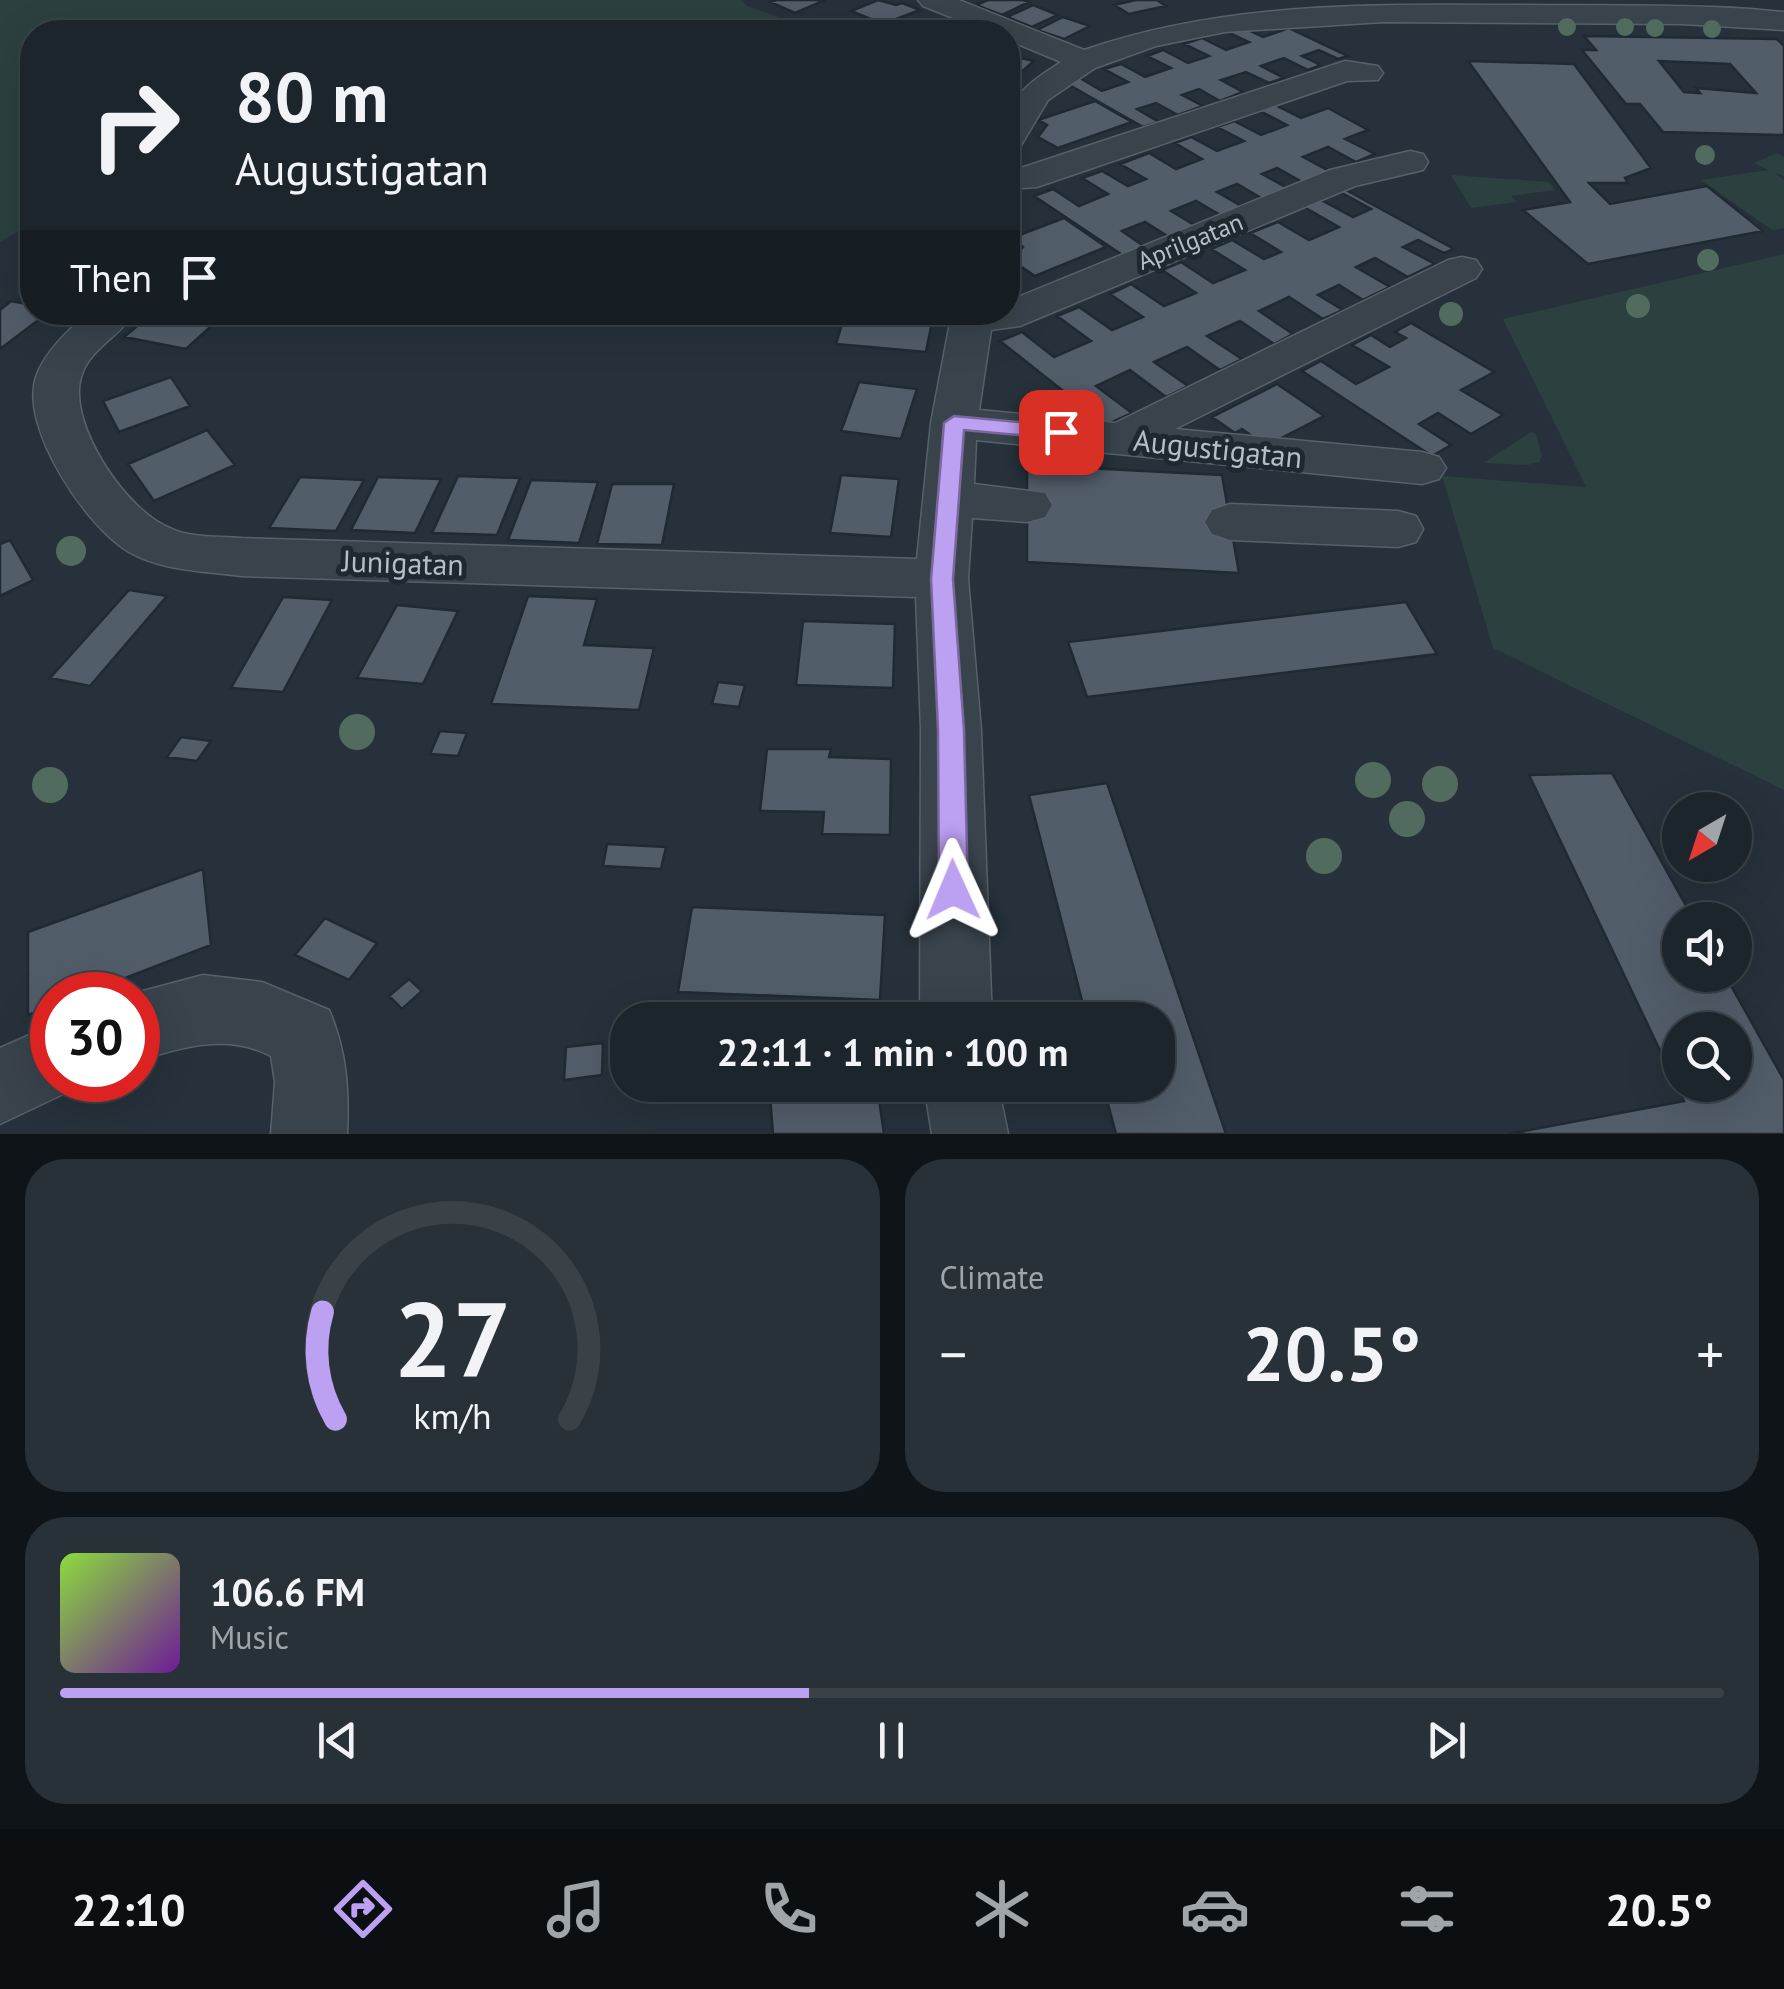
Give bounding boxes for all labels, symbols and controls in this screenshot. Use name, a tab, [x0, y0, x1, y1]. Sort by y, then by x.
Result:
text: 80 m	[235, 51, 388, 141]
icon: right	[70, 60, 200, 190]
text: Augustigatan	[235, 139, 489, 197]
street label: Aprilgatan	[1133, 205, 1247, 277]
icon: arrive	[172, 250, 227, 305]
text: Then	[70, 253, 152, 302]
pin	[1019, 390, 1104, 475]
icon: arrive	[1034, 405, 1089, 460]
street label: Augustigatan	[1132, 420, 1304, 476]
street label: Junigatan	[339, 540, 465, 584]
north arrow	[1662, 792, 1752, 882]
map controls	[1662, 792, 1752, 1102]
position arrow	[901, 838, 1005, 942]
button: sound	[1662, 902, 1752, 992]
speed limit sign: 30	[30, 972, 160, 1102]
button: search	[1662, 1012, 1752, 1102]
text: 22:11 · 1 min · 100 m	[717, 1027, 1068, 1076]
text: Climate	[940, 1256, 1044, 1298]
text: 27	[393, 1271, 511, 1406]
text: 20.5°	[1242, 1305, 1421, 1402]
text: −	[940, 1318, 967, 1389]
text: +	[1696, 1318, 1724, 1389]
text: km/h	[413, 1393, 491, 1439]
text: 106.6 FM	[210, 1567, 365, 1616]
text: Music	[210, 1616, 289, 1658]
icon: previous	[310, 1713, 365, 1768]
icon: pause	[864, 1713, 919, 1768]
icon: next	[1419, 1713, 1474, 1768]
icon: directions	[328, 1874, 398, 1944]
icon: music	[541, 1874, 611, 1944]
icon: phone	[754, 1874, 824, 1944]
icon: climate	[967, 1874, 1037, 1944]
icon: car	[1180, 1874, 1250, 1944]
icon: filters	[1392, 1874, 1462, 1944]
text: 22:10	[71, 1880, 186, 1938]
text: 20.5°	[1605, 1880, 1713, 1938]

